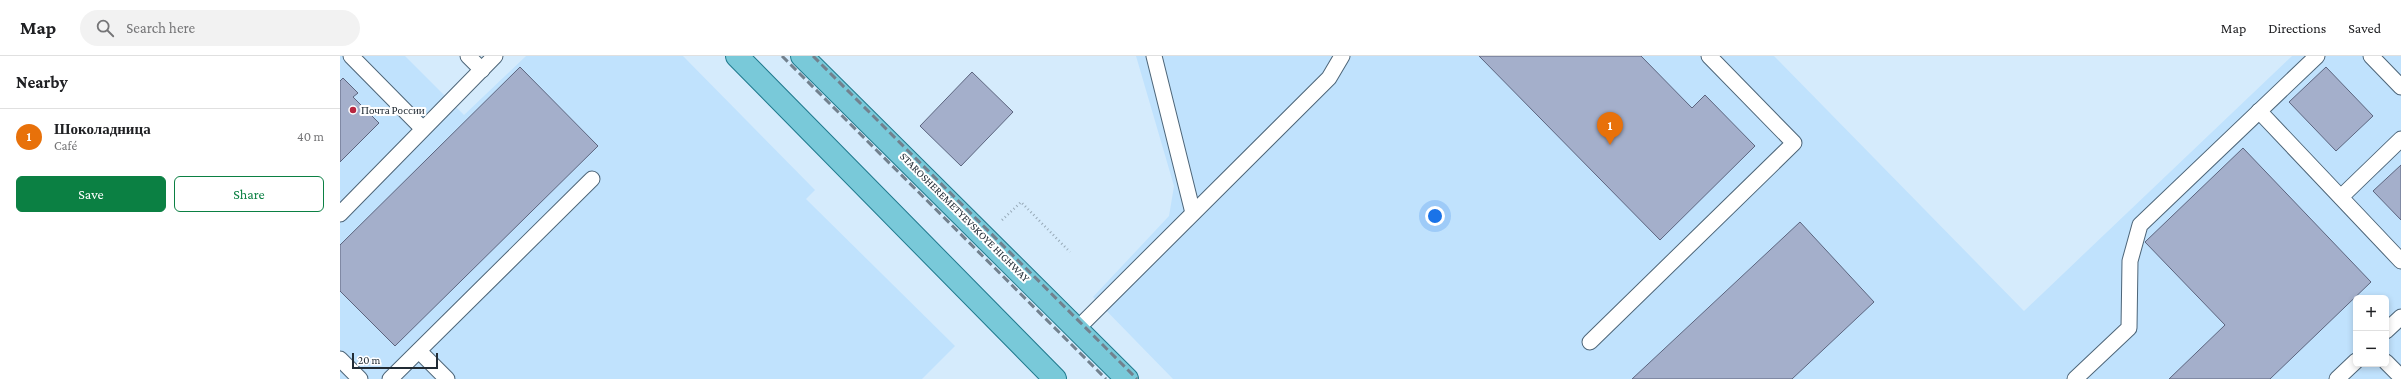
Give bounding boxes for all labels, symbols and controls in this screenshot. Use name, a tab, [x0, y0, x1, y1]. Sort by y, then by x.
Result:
search box	[80, 10, 360, 46]
text: Map	[20, 17, 56, 38]
icon: search	[94, 17, 116, 39]
text: Search here	[126, 20, 195, 36]
text: Map	[2221, 20, 2246, 36]
text: Directions	[2268, 20, 2326, 36]
text: Saved	[2348, 20, 2381, 36]
text: Nearby	[16, 73, 68, 92]
place label: Почта России	[361, 104, 425, 116]
marker: Почта России	[348, 105, 358, 115]
pin: 1	[1597, 112, 1623, 145]
text: Шоколадница	[54, 121, 151, 137]
text: 1	[27, 129, 31, 144]
text: 40 m	[297, 129, 324, 144]
text: Café	[54, 138, 77, 153]
street label: STAROSHEREMETYEVSKOYE HIGHWAY	[898, 150, 1032, 284]
button: Save	[16, 176, 166, 212]
button: Share	[174, 176, 324, 212]
your location	[1425, 206, 1445, 226]
map controls	[2353, 295, 2389, 367]
button: +	[2353, 295, 2389, 331]
button: −	[2353, 331, 2389, 367]
scale bar	[352, 351, 438, 370]
text: 20 m	[358, 354, 380, 366]

